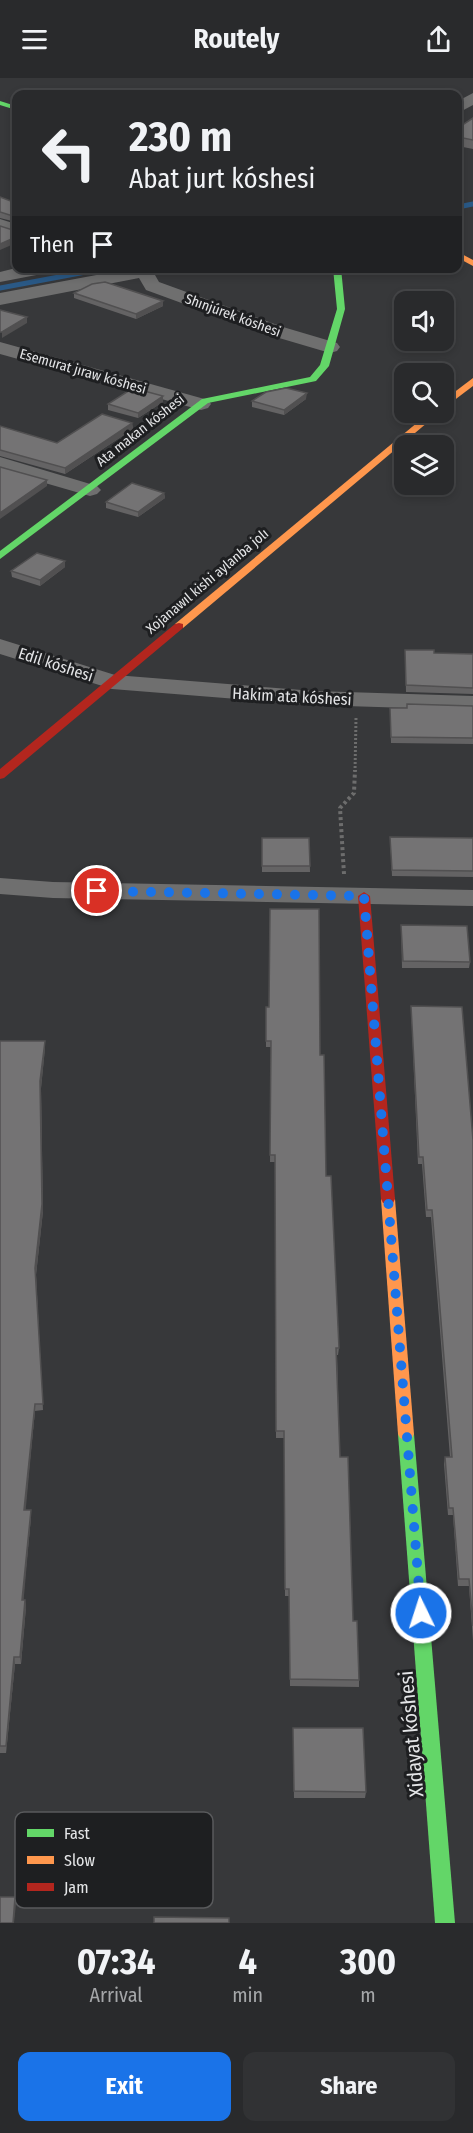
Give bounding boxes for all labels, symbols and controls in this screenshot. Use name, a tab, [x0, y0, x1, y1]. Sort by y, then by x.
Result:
icon: menu	[18, 23, 51, 56]
text: Routely	[194, 23, 279, 55]
icon: share	[422, 23, 455, 56]
text: 230 m	[129, 112, 232, 162]
icon: left	[30, 114, 108, 192]
text: Abat jurt kóshesi	[129, 163, 315, 195]
icon: arrive	[86, 228, 119, 261]
text: Then	[30, 231, 74, 258]
street label: Shınjúrek kóshesi	[183, 290, 283, 341]
map controls	[394, 291, 454, 495]
button: sound	[394, 291, 454, 351]
street label: Esemurat jıraw kóshesi	[18, 345, 148, 398]
button: search	[394, 363, 454, 423]
street label: Ata makan kóshesi	[93, 391, 188, 470]
button: layers	[394, 435, 454, 495]
street label: Xojanawıl kishi aylanba jolı	[143, 525, 272, 638]
street label: Edil kóshesi	[16, 643, 96, 685]
street label: Hakim ata kóshesi	[232, 684, 352, 709]
pin	[71, 865, 122, 916]
icon: arrive	[80, 874, 113, 907]
position arrow	[389, 1581, 453, 1645]
street label: Xidayat kóshesi	[394, 1670, 428, 1798]
legend	[15, 1812, 213, 1908]
text: Fast	[64, 1824, 91, 1843]
text: Slow	[64, 1851, 95, 1870]
text: Jam	[64, 1878, 89, 1897]
text: 07:34	[77, 1940, 155, 1984]
text: 4	[238, 1940, 257, 1984]
text: 300	[340, 1940, 396, 1984]
text: Arrival	[90, 1983, 143, 2007]
text: min	[232, 1983, 263, 2007]
text: m	[360, 1983, 376, 2007]
button: Exit	[18, 2052, 231, 2121]
button: Share	[243, 2052, 455, 2121]

